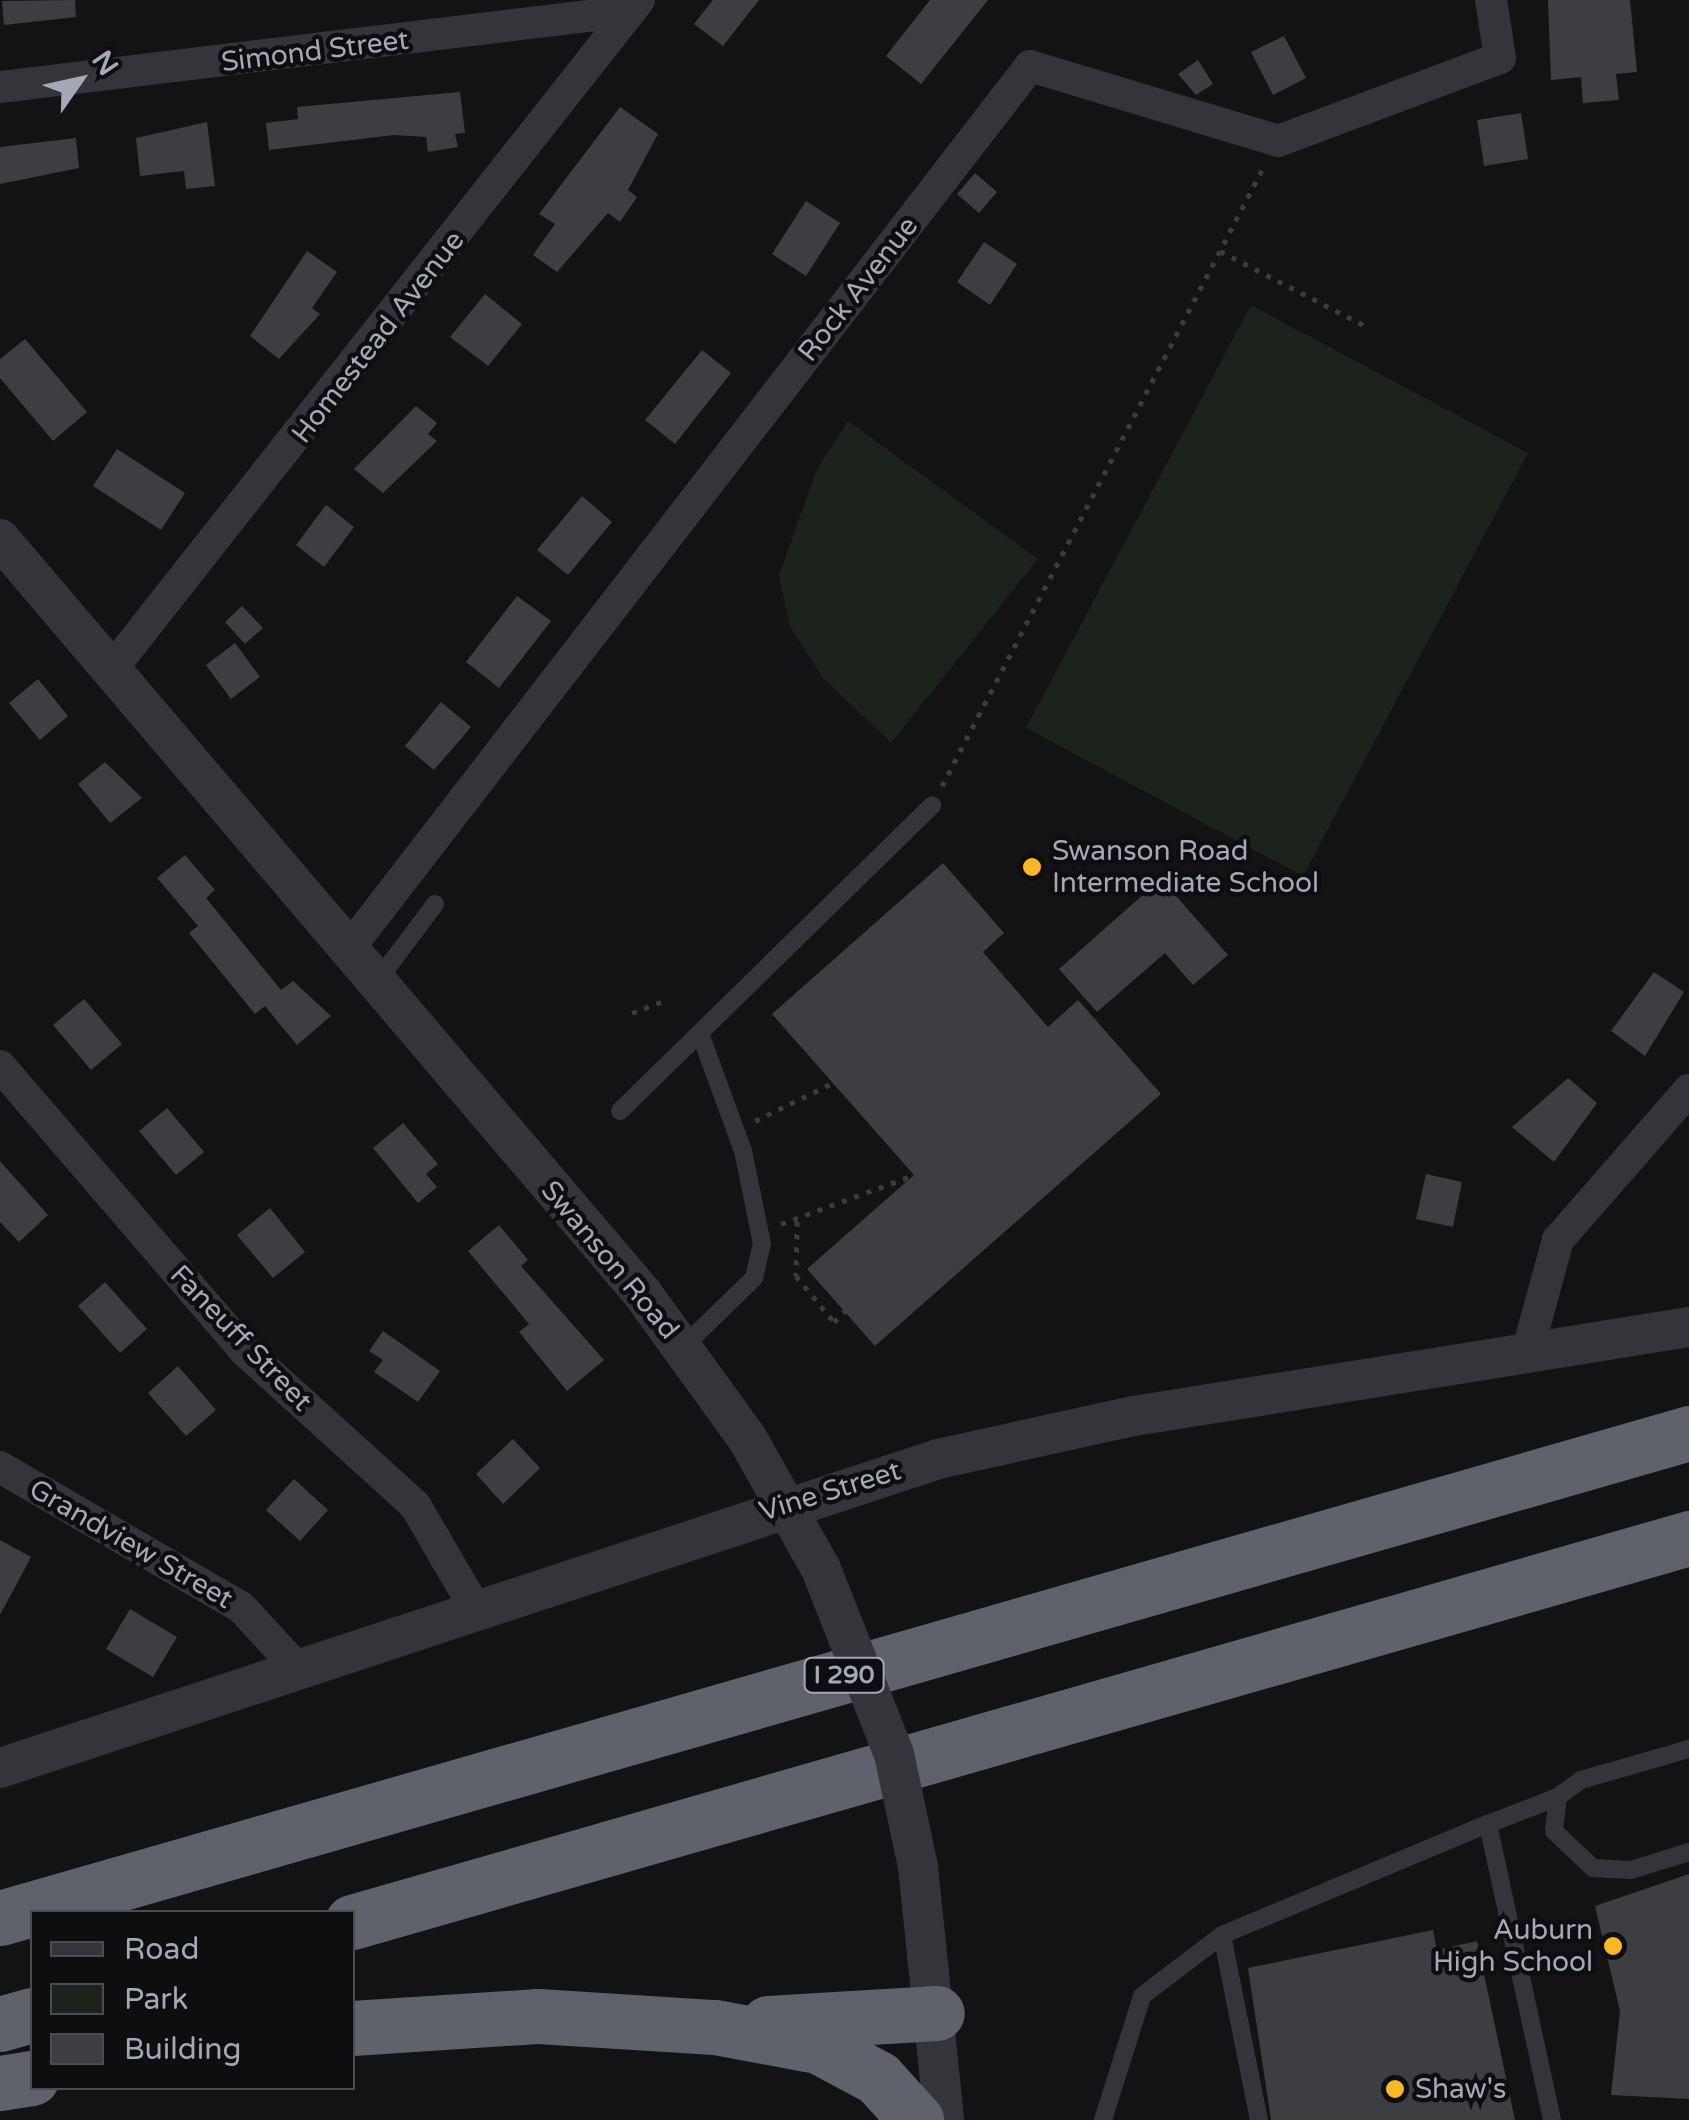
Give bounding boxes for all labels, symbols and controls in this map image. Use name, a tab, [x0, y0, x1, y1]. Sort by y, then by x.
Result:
street label: Simond Street	[219, 23, 411, 79]
north arrow	[30, 30, 130, 130]
text: N	[84, 44, 125, 82]
street label: Rock Avenue	[791, 210, 925, 368]
street label: Homestead Avenue	[285, 224, 471, 450]
place label: Swanson Road Intermediate School	[1052, 834, 1319, 900]
marker: Swanson Road Intermediate School	[1021, 856, 1043, 878]
street label: Swanson Road	[534, 1174, 686, 1346]
street label: Faneuff Street	[163, 1258, 319, 1418]
street label: Vine Street	[755, 1454, 905, 1528]
street label: Grandview Street	[23, 1472, 239, 1616]
road number: I 290	[802, 1655, 886, 1695]
legend	[30, 1910, 355, 2090]
place label: Auburn High School	[1433, 1913, 1593, 1979]
text: Road	[124, 1931, 199, 1968]
marker: Auburn High School	[1602, 1935, 1624, 1957]
text: Park	[124, 1981, 188, 2018]
text: Building	[124, 2031, 241, 2068]
place label: Shaw's	[1415, 2072, 1506, 2106]
marker: Shaw's	[1384, 2078, 1406, 2100]

